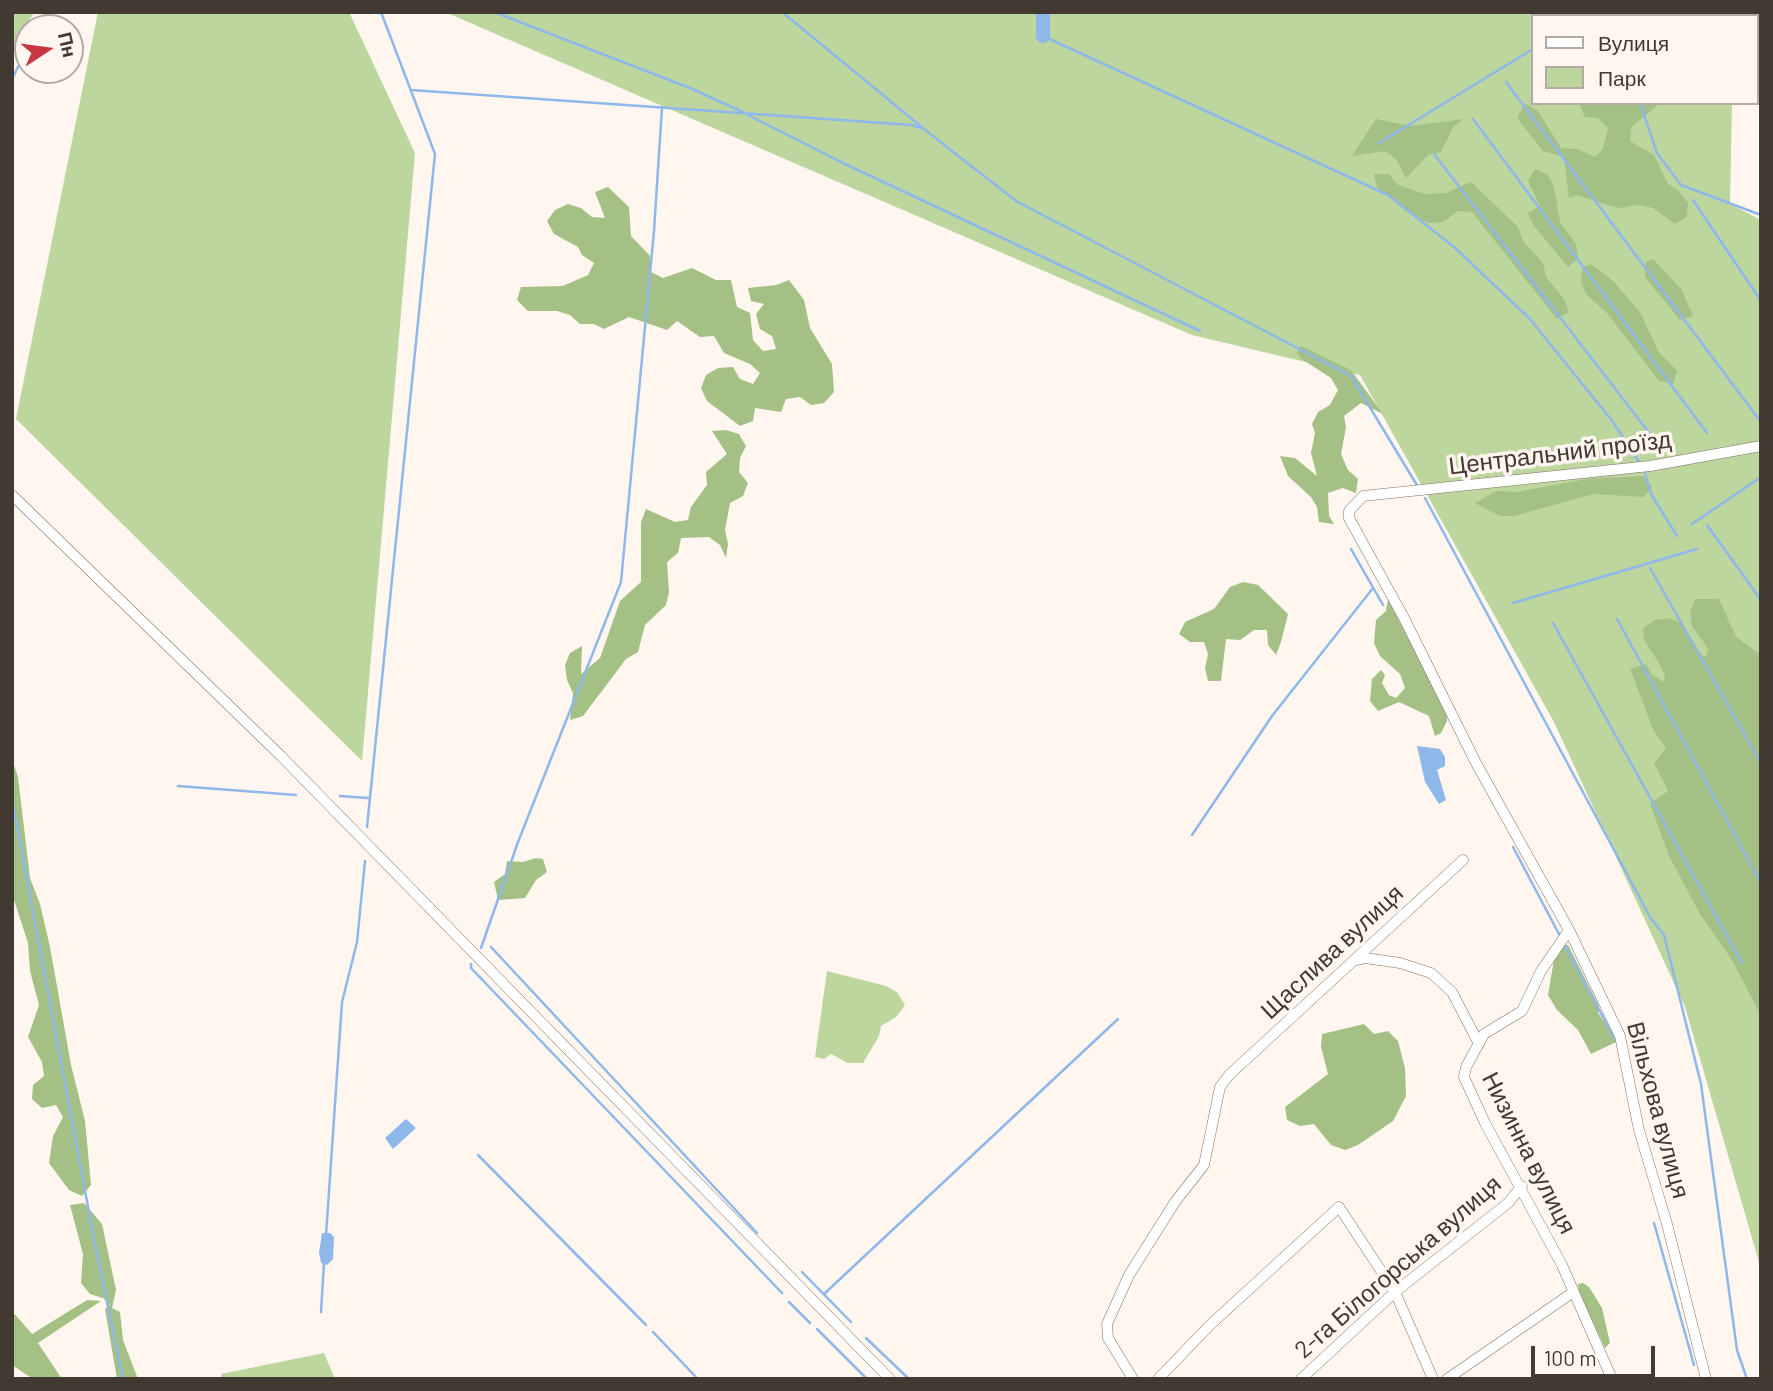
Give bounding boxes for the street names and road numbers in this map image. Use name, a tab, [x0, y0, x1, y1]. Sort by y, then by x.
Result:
street label: Центральний проїзд	[1447, 425, 1673, 481]
street label: Щаслива вулиця	[1255, 879, 1409, 1025]
street label: Вільхова вулиця	[1621, 1019, 1695, 1201]
street label: Низинна вулиця	[1476, 1067, 1582, 1239]
street label: 2-га Білогорська вулиця	[1289, 1170, 1507, 1364]

